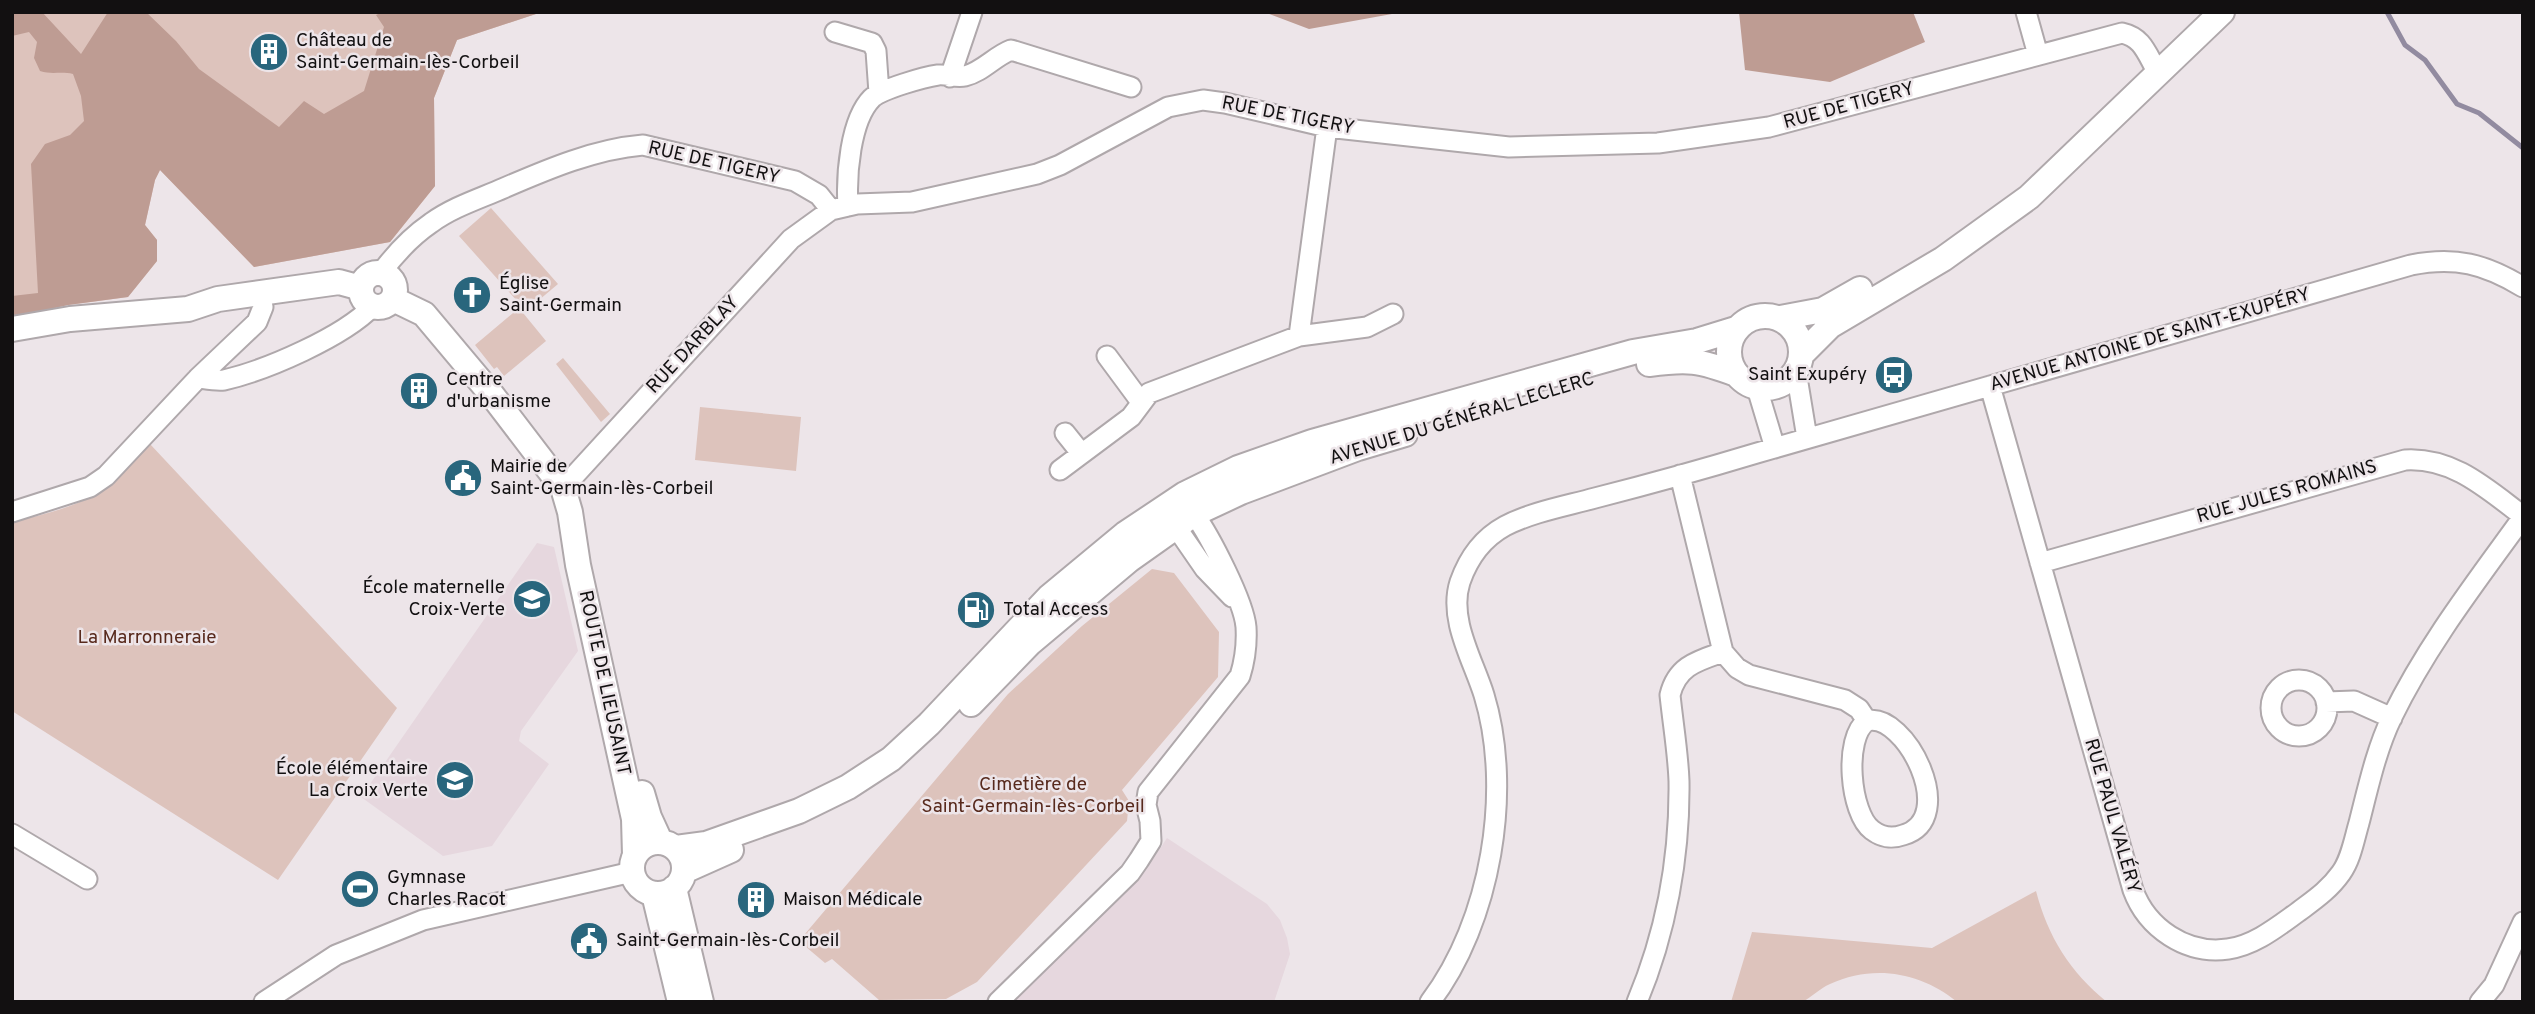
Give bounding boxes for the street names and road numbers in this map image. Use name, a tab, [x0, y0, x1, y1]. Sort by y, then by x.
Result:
street label: RUE DE TIGERY	[1781, 77, 1917, 135]
street label: RUE DE TIGERY	[1220, 91, 1356, 141]
street label: RUE DE TIGERY	[646, 136, 782, 190]
street label: AVENUE ANTOINE DE SAINT-EXUPÉRY	[1987, 282, 2313, 397]
street label: RUE DARBLAY	[641, 291, 745, 399]
street label: AVENUE DU GÉNÉRAL LECLERC	[1326, 366, 1597, 471]
street label: RUE JULES ROMAINS	[2194, 455, 2380, 529]
street label: ROUTE DE LIEUSAINT	[573, 588, 635, 778]
street label: RUE PAUL VALÉRY	[2078, 735, 2147, 896]

